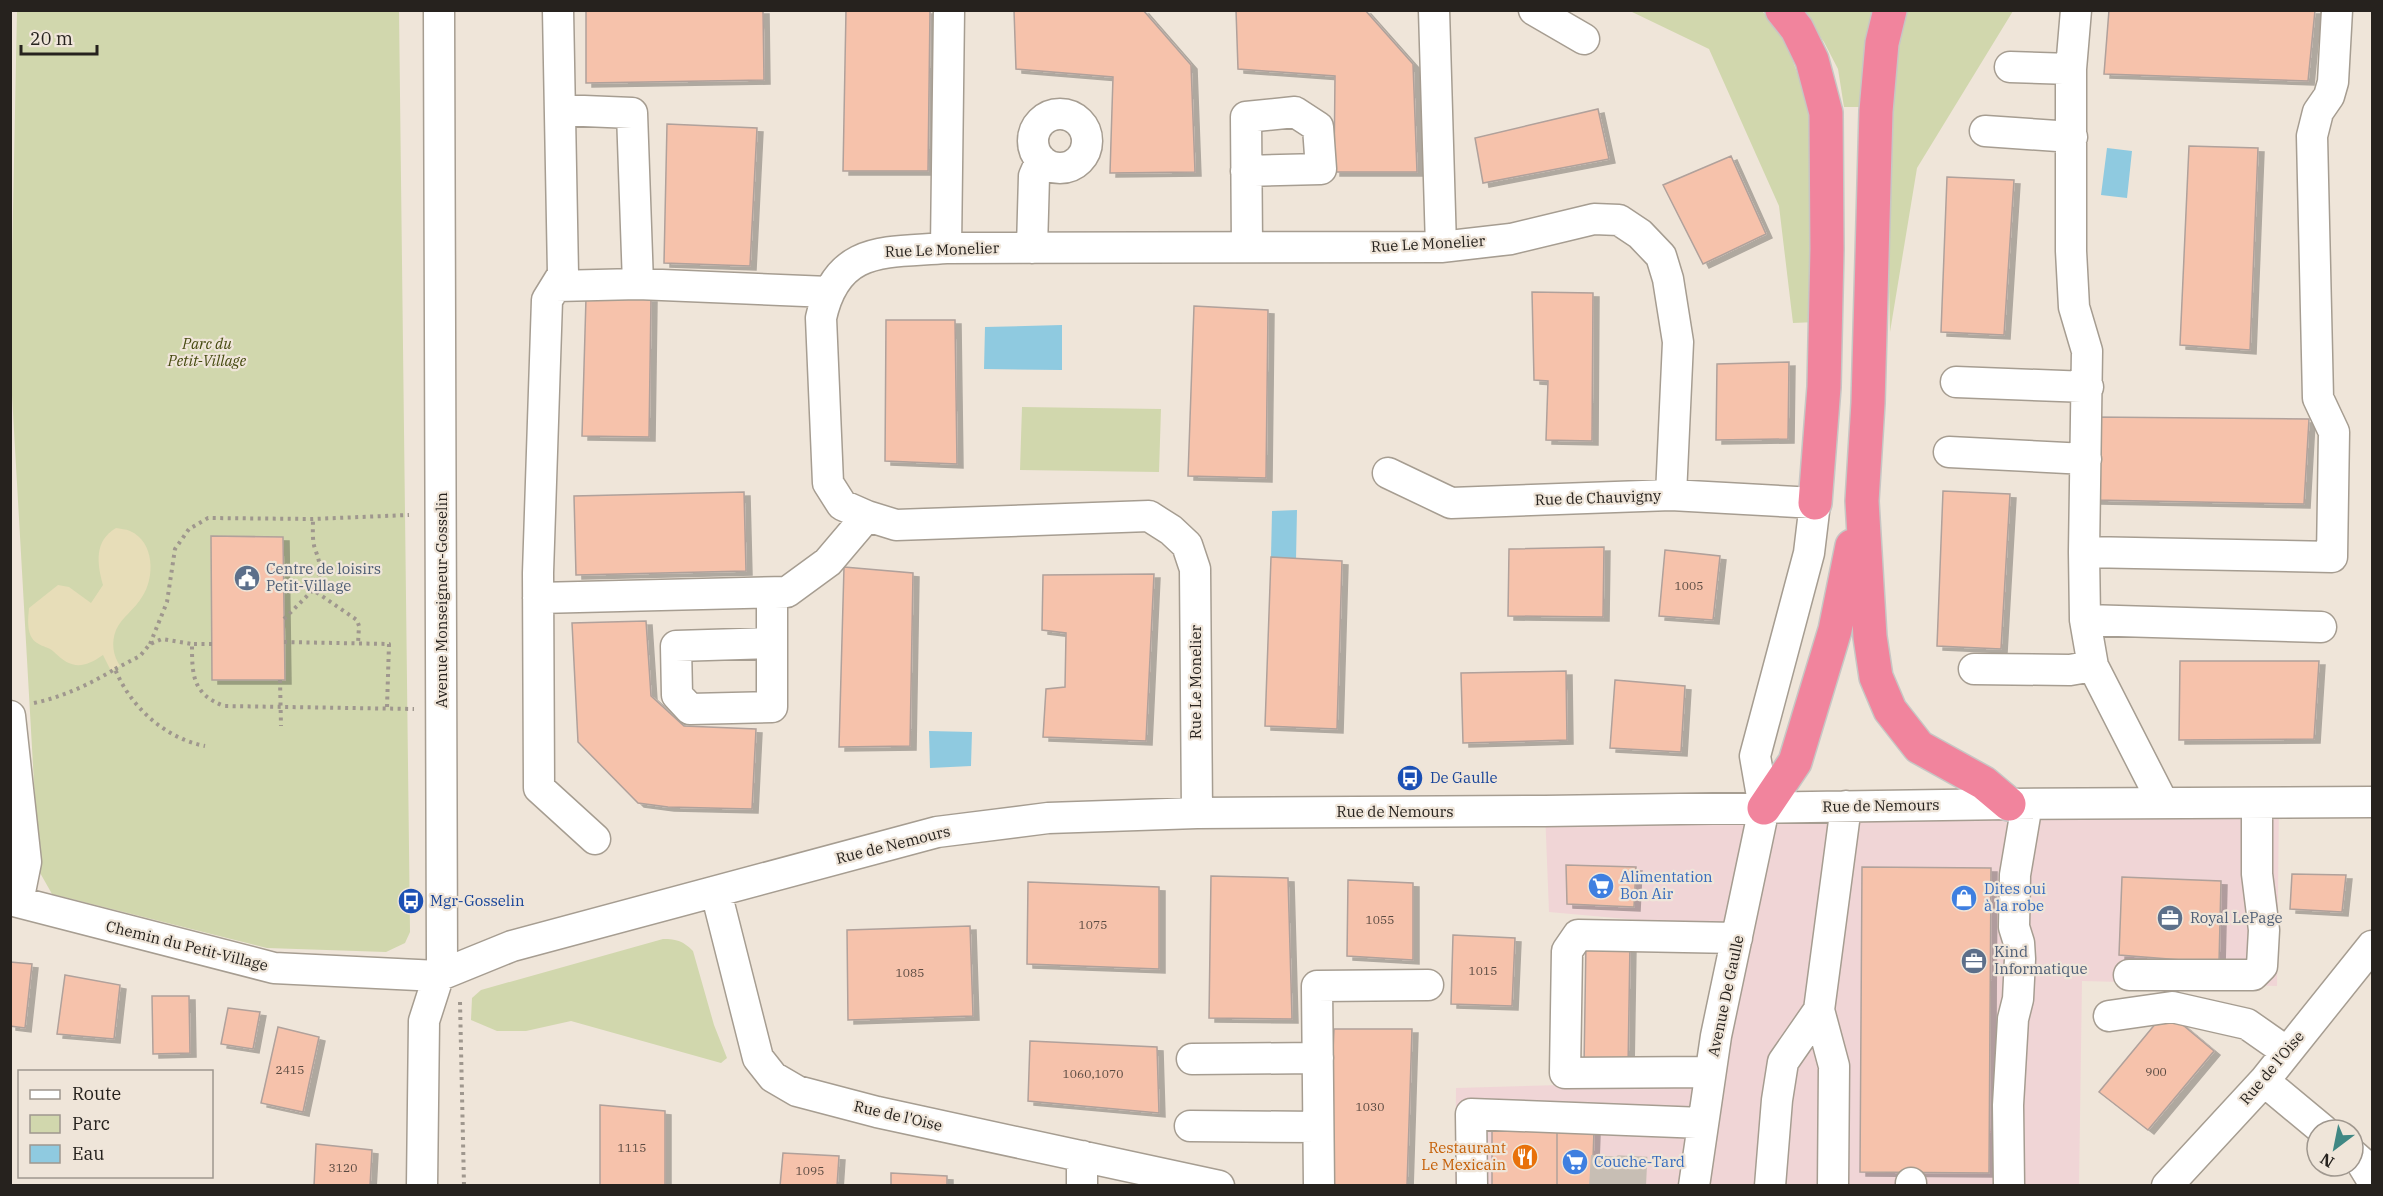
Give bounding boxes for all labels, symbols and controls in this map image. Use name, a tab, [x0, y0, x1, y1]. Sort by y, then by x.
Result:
scale bar	[21, 18, 98, 56]
text: 20 m	[30, 27, 73, 50]
street label: Rue Le Monelier	[1370, 231, 1486, 256]
street label: Rue Le Monelier	[885, 238, 1000, 261]
park label: Parc du Petit-Village	[167, 334, 247, 370]
street label: Rue de Chauvigny	[1535, 486, 1661, 509]
street label: Avenue Monseigneur-Gosselin	[432, 492, 451, 708]
place label: Centre de loisirs Petit-Village	[266, 559, 381, 595]
public building icon: Centre de loisirs Petit-Village	[232, 563, 262, 593]
house number: 1005	[1675, 578, 1703, 593]
street label: Rue Le Monelier	[1186, 624, 1205, 739]
bus stop icon: De Gaulle	[1395, 763, 1425, 793]
place label: De Gaulle	[1430, 768, 1498, 787]
street label: Rue de Nemours	[1822, 795, 1940, 816]
street label: Rue de Nemours	[1336, 802, 1454, 821]
street label: Rue de Nemours	[834, 821, 952, 868]
place label: Alimentation Bon Air	[1620, 867, 1713, 903]
supermarket icon: Alimentation Bon Air	[1586, 871, 1616, 901]
place label: Dites oui à la robe	[1984, 879, 2046, 915]
shop icon: Dites oui à la robe	[1949, 883, 1979, 913]
bus stop icon: Mgr-Gosselin	[396, 886, 426, 916]
place label: Mgr-Gosselin	[430, 891, 525, 910]
office icon: Royal LePage	[2155, 903, 2185, 933]
place label: Royal LePage	[2190, 908, 2283, 927]
house number: 1055	[1366, 912, 1394, 927]
street label: Chemin du Petit-Village	[104, 916, 270, 975]
house number: 1075	[1079, 917, 1107, 932]
street label: Avenue De Gaulle	[1703, 933, 1748, 1058]
place label: Kind Informatique	[1994, 942, 2088, 978]
office icon: Kind Informatique	[1959, 946, 1989, 976]
house number: 1015	[1469, 963, 1497, 978]
house number: 1085	[896, 965, 924, 980]
street label: Rue de l'Oise	[2235, 1027, 2308, 1108]
house number: 2415	[276, 1062, 304, 1077]
house number: 900	[2145, 1064, 2167, 1079]
house number: 1060,1070	[1063, 1066, 1123, 1081]
legend	[18, 1070, 213, 1178]
text: Route	[72, 1082, 121, 1105]
street label: Rue de l'Oise	[852, 1096, 944, 1135]
house number: 1030	[1356, 1099, 1384, 1114]
text: Parc	[72, 1112, 110, 1135]
north arrow	[2305, 1118, 2365, 1178]
place label: Restaurant Le Mexicain	[1421, 1138, 1506, 1174]
house number: 1115	[618, 1140, 646, 1155]
text: Eau	[72, 1142, 104, 1165]
restaurant icon: Restaurant Le Mexicain	[1510, 1142, 1540, 1172]
supermarket icon: Couche-Tard	[1560, 1147, 1590, 1177]
text: N	[2316, 1149, 2338, 1173]
place label: Couche-Tard	[1594, 1152, 1685, 1171]
house number: 3120	[329, 1160, 357, 1175]
house number: 1095	[796, 1163, 824, 1178]

